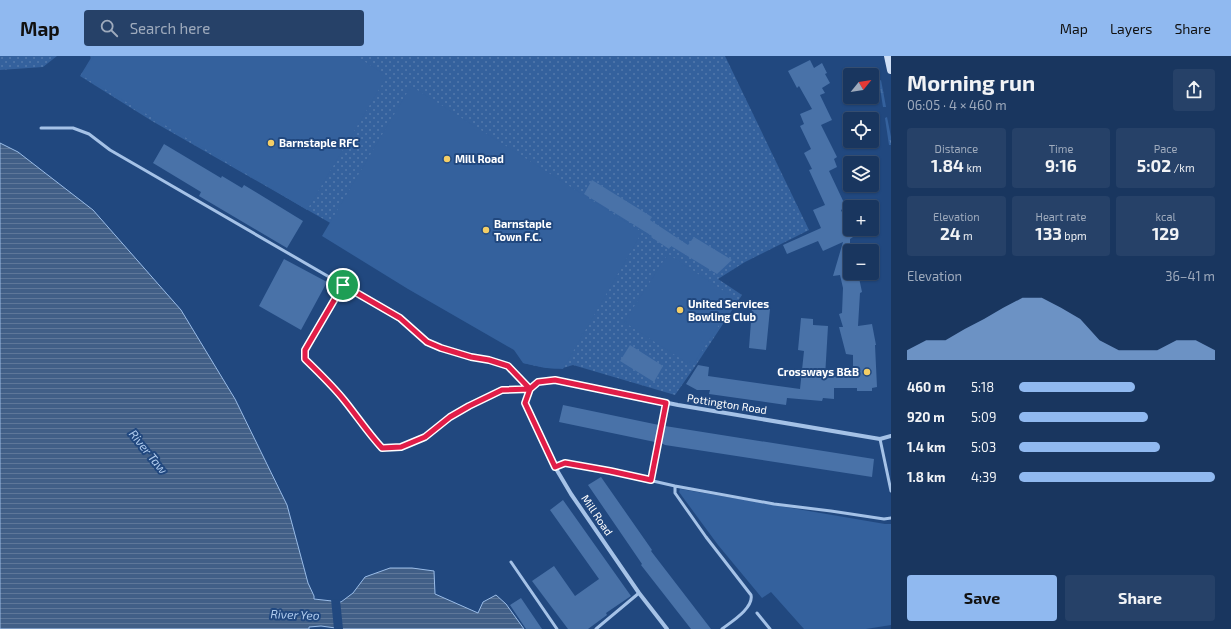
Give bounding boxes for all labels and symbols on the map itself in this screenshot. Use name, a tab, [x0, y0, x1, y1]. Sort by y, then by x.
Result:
north arrow	[843, 68, 879, 104]
place label: Barnstaple RFC	[279, 136, 359, 149]
marker: Barnstaple RFC	[266, 138, 276, 148]
place label: Mill Road	[455, 152, 504, 165]
marker: Mill Road	[442, 154, 452, 164]
place label: Barnstaple Town F.C.	[494, 217, 552, 243]
marker: Barnstaple Town F.C.	[481, 225, 491, 235]
pin	[326, 268, 360, 302]
place label: United Services Bowling Club	[688, 297, 769, 323]
marker: United Services Bowling Club	[675, 305, 685, 315]
place label: Crossways B&B	[777, 365, 859, 379]
marker: Crossways B&B	[862, 367, 872, 377]
street label: Pottington Road	[686, 391, 768, 416]
water label: River Taw	[127, 426, 171, 477]
street label: Mill Road	[579, 492, 616, 538]
water label: River Yeo	[270, 606, 320, 622]

